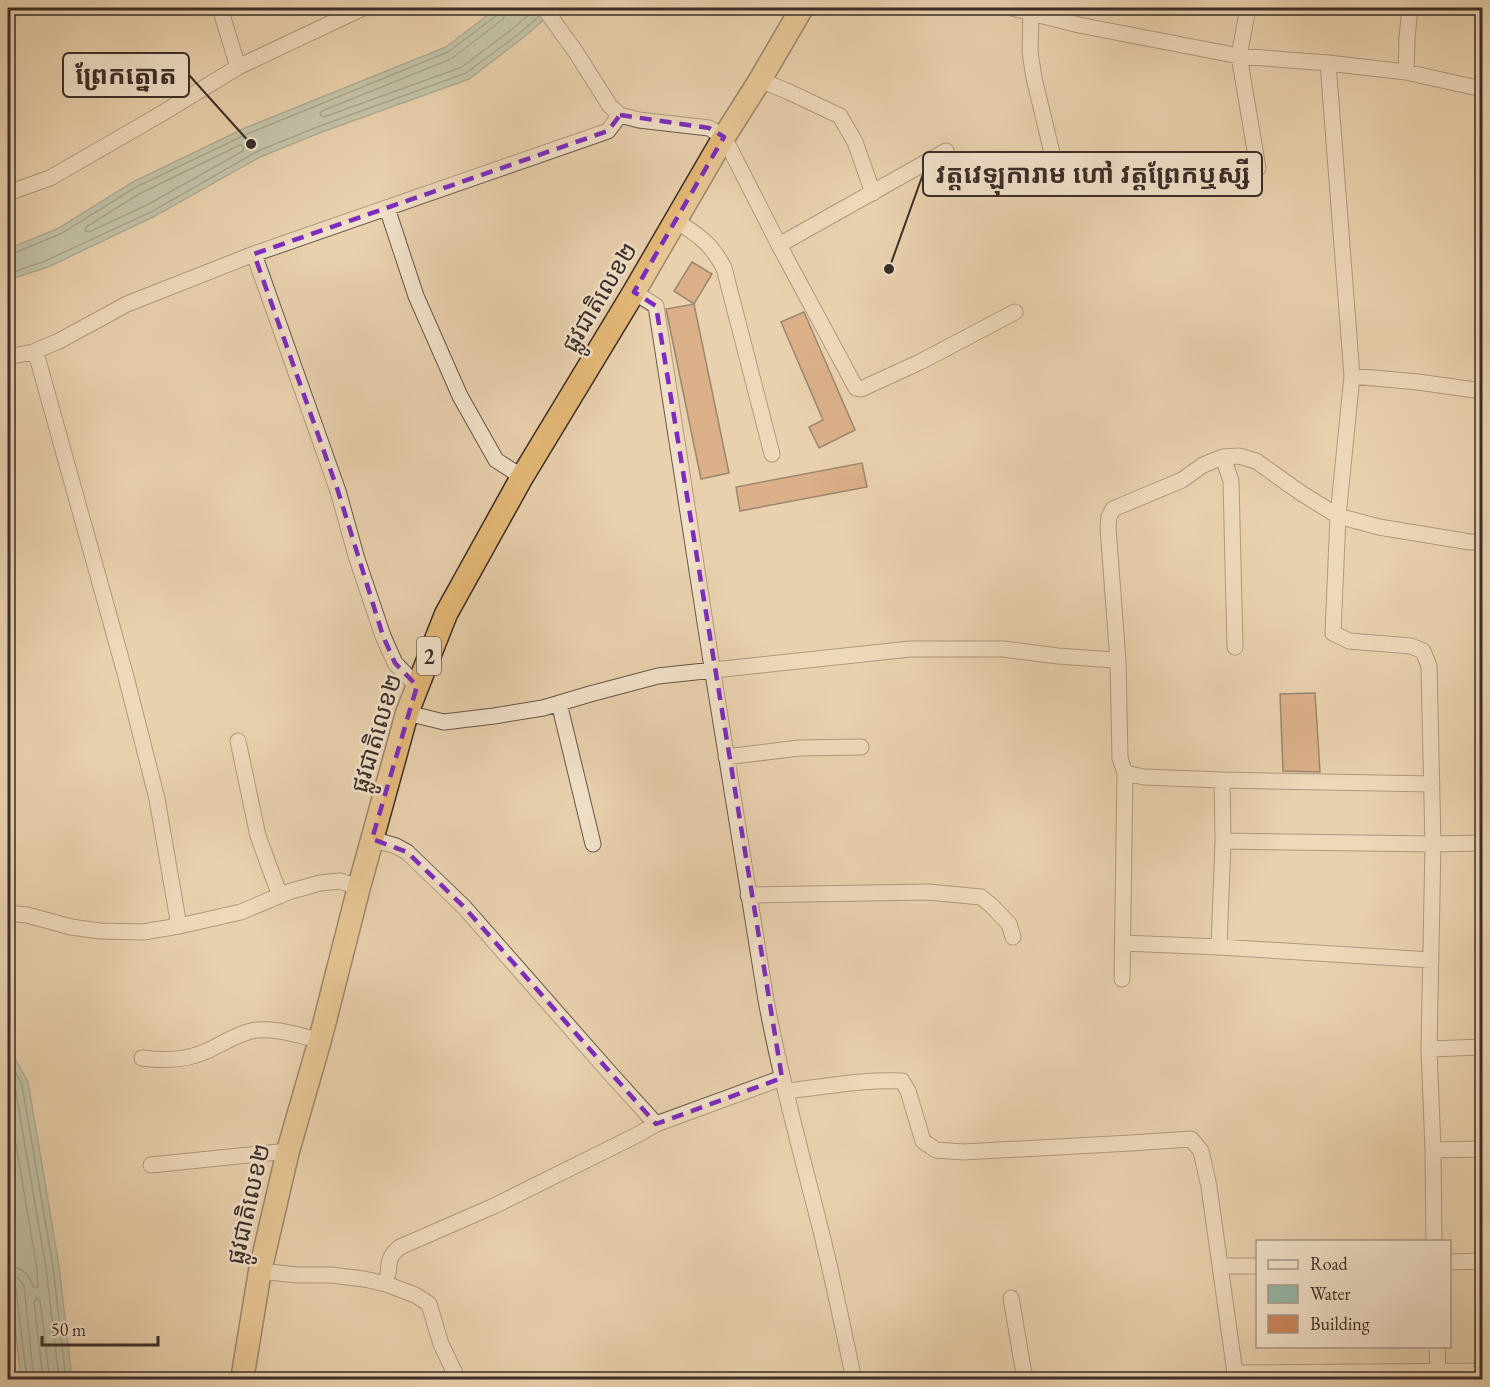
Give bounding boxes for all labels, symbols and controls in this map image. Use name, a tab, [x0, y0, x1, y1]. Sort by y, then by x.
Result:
callout: ព្រែកត្នោត	[63, 53, 189, 97]
text: ព្រែកត្នោត	[75, 58, 177, 92]
callout: វត្តវេឡុការាម ហៅ វត្តព្រែកឬស្សី	[923, 152, 1262, 196]
text: វត្តវេឡុការាម ហៅ វត្តព្រែកឬស្សី	[936, 157, 1250, 197]
street label: ផ្លូវជាតិលេខ២	[554, 236, 650, 361]
road number: 2	[417, 637, 441, 675]
street label: ផ្លូវជាតិលេខ២	[343, 670, 416, 798]
street label: ផ្លូវជាតិលេខ២	[219, 1141, 284, 1269]
legend	[1256, 1240, 1451, 1348]
text: Road	[1310, 1252, 1349, 1275]
text: Water	[1310, 1282, 1351, 1305]
scale bar	[42, 1309, 158, 1347]
text: Building	[1310, 1312, 1370, 1335]
text: 50 m	[51, 1318, 86, 1341]

